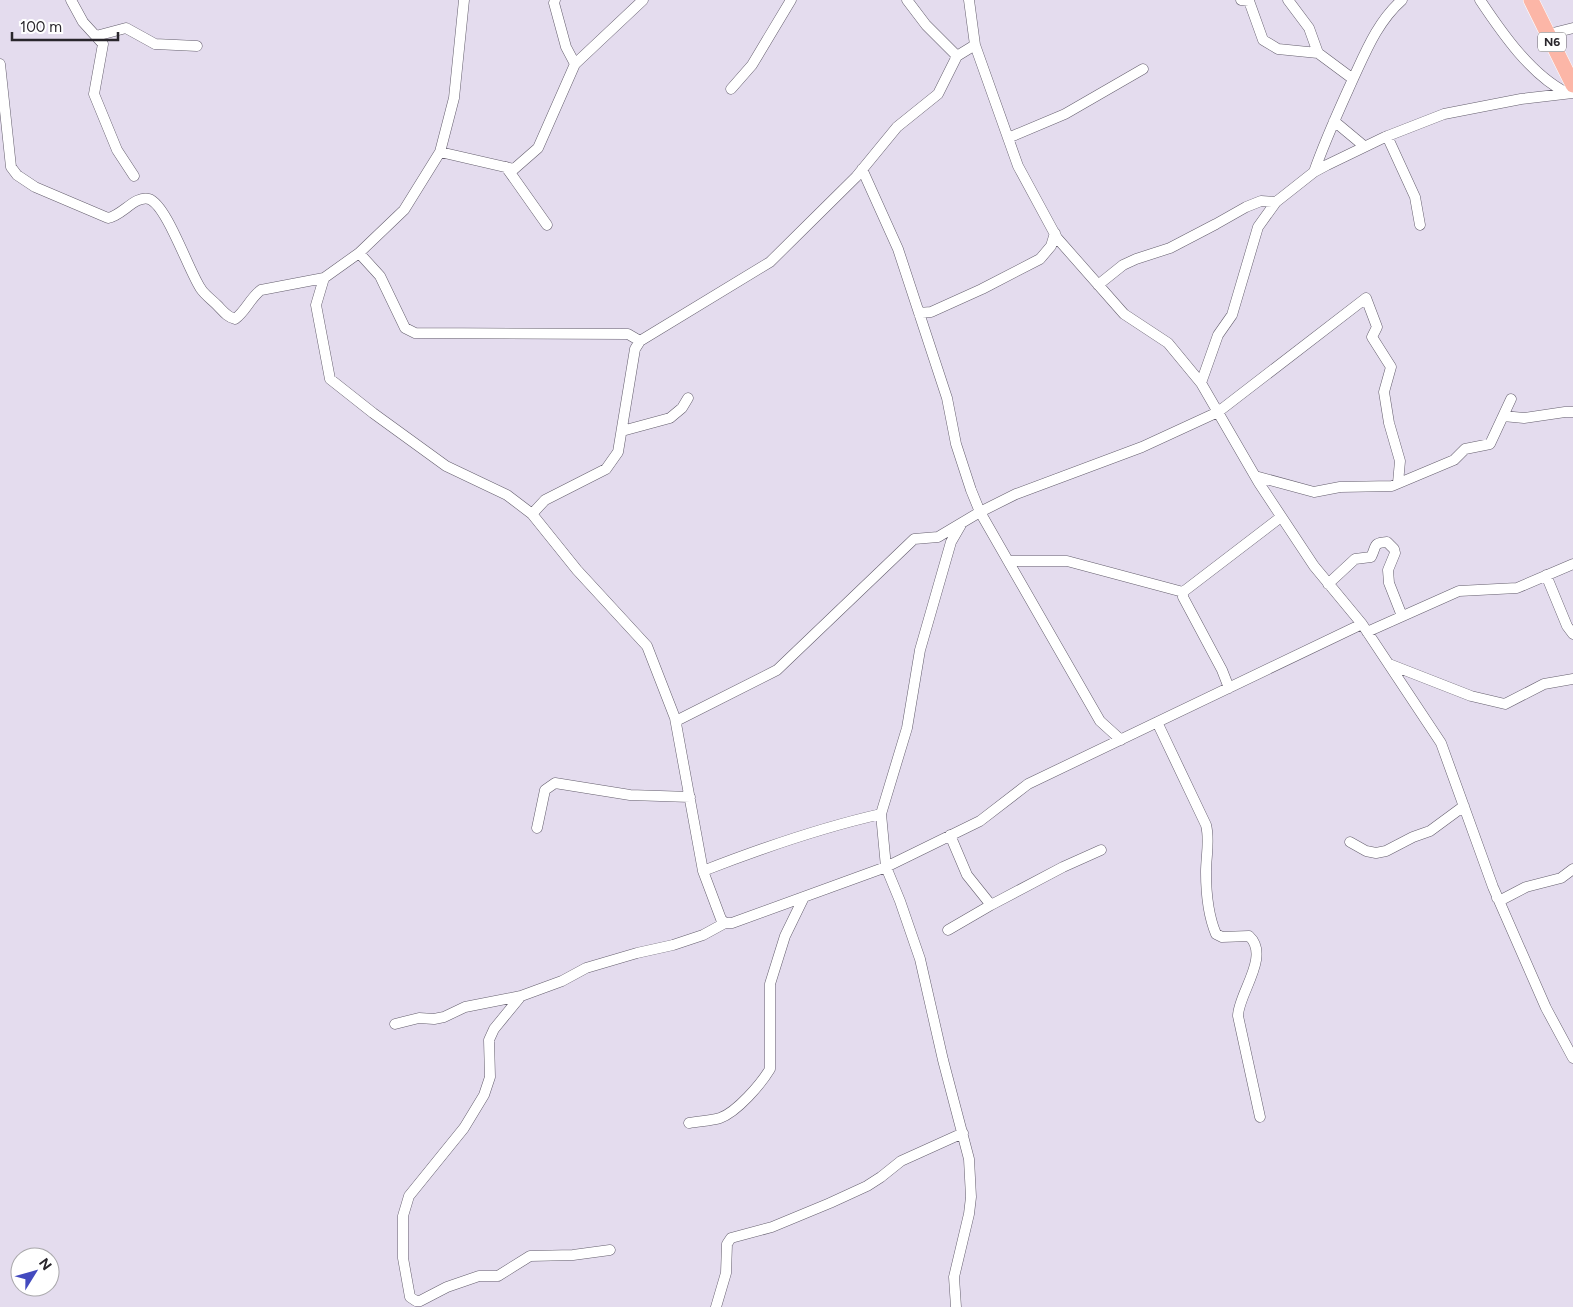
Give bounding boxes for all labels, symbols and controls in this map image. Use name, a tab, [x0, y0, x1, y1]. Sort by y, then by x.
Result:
scale bar	[12, 10, 119, 42]
text: 100 m	[20, 18, 62, 36]
road number: N6	[1538, 32, 1566, 52]
north arrow	[10, 1247, 60, 1297]
text: N	[35, 1255, 55, 1274]

